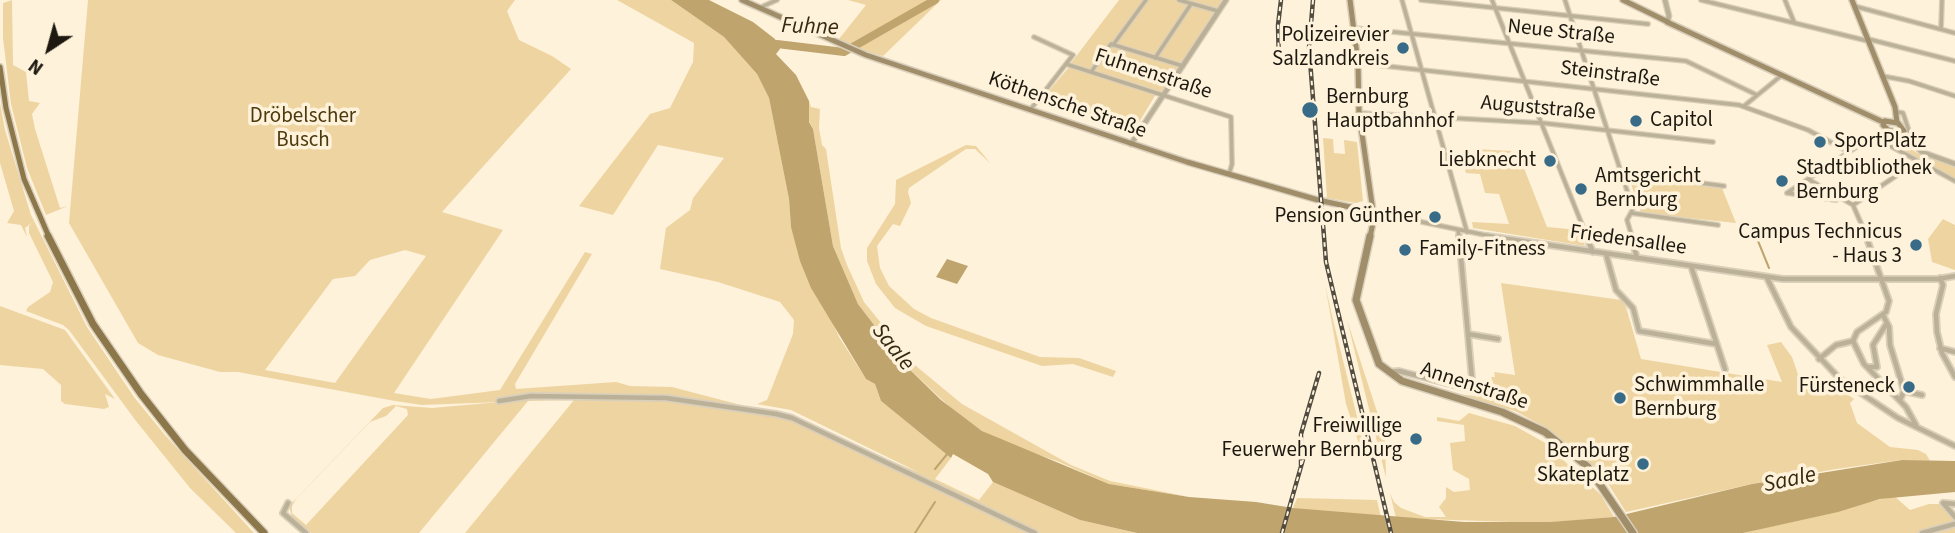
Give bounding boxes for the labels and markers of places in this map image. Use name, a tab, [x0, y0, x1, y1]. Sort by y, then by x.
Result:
place label: Polizeirevier Salzlandkreis	[1272, 23, 1389, 73]
marker: Polizeirevier Salzlandkreis	[1395, 40, 1411, 56]
place label: Bernburg Hauptbahnhof	[1326, 85, 1454, 135]
marker: Bernburg Hauptbahnhof	[1300, 100, 1320, 120]
place label: Capitol	[1650, 108, 1713, 134]
marker: Capitol	[1628, 113, 1644, 129]
place label: SportPlatz	[1834, 129, 1926, 155]
marker: SportPlatz	[1812, 134, 1828, 150]
place label: Liebknecht	[1438, 148, 1536, 174]
marker: Liebknecht	[1542, 153, 1558, 169]
place label: Stadtbibliothek Bernburg	[1796, 156, 1932, 206]
place label: Amtsgericht Bernburg	[1595, 164, 1701, 214]
marker: Stadtbibliothek Bernburg	[1774, 173, 1790, 189]
marker: Amtsgericht Bernburg	[1573, 181, 1589, 197]
place label: Pension Günther	[1275, 204, 1421, 230]
marker: Pension Günther	[1427, 209, 1443, 225]
place label: Campus Technicus - Haus 3	[1738, 220, 1902, 270]
place label: Family-Fitness	[1419, 237, 1546, 263]
marker: Campus Technicus - Haus 3	[1908, 237, 1924, 253]
marker: Family-Fitness	[1397, 242, 1413, 258]
place label: Schwimmhalle Bernburg	[1634, 373, 1764, 423]
place label: Fürsteneck	[1799, 374, 1895, 400]
marker: Fürsteneck	[1901, 379, 1917, 395]
marker: Schwimmhalle Bernburg	[1612, 390, 1628, 406]
place label: Freiwillige Feuerwehr Bernburg	[1221, 414, 1402, 464]
marker: Freiwillige Feuerwehr Bernburg	[1408, 431, 1424, 447]
place label: Bernburg Skateplatz	[1537, 439, 1629, 489]
marker: Bernburg Skateplatz	[1635, 456, 1651, 472]

